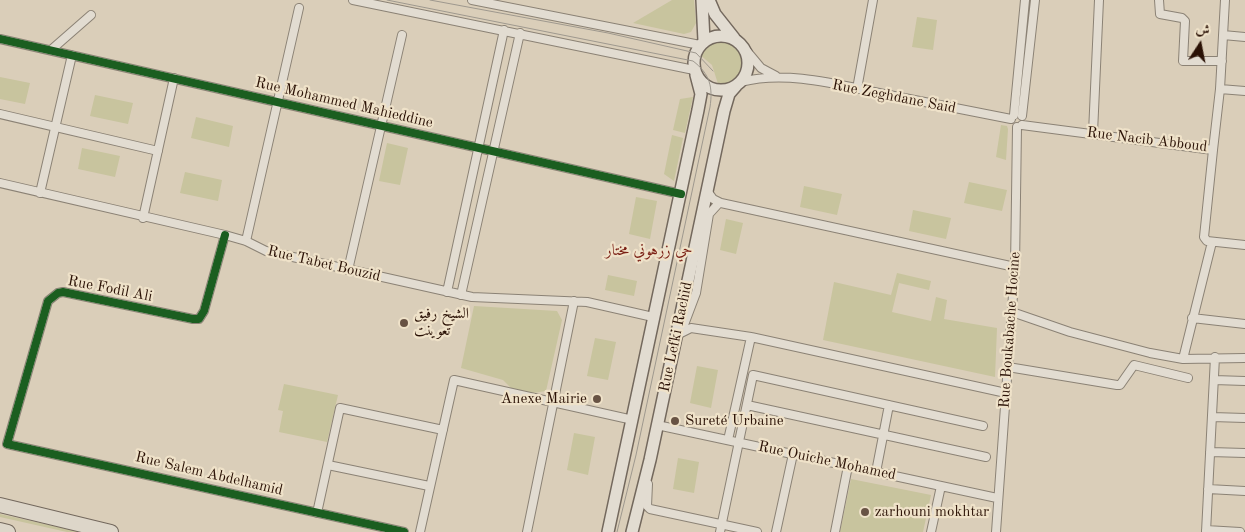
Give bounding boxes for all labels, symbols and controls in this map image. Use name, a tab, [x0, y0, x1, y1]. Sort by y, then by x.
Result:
north arrow	[1175, 20, 1225, 70]
text: ش	[1195, 22, 1211, 38]
street label: Rue Mohammed Mahieddine	[253, 74, 435, 132]
street label: Rue Zeghdane Said	[831, 76, 957, 118]
street label: Rue Nacib Abboud	[1086, 124, 1208, 156]
district label: حي زرهوني مختار	[605, 241, 693, 261]
street label: Rue Tabet Bouzid	[266, 242, 382, 286]
street label: Rue Boukabache Hocine	[996, 251, 1024, 409]
street label: Rue Fodil Ali	[66, 272, 154, 306]
street label: Rue Lefki Rachid	[655, 280, 697, 394]
place label: الشيخ رفيق تعوينت	[414, 305, 469, 340]
marker: الشيخ رفيق تعوينت	[398, 317, 410, 329]
place label: Anexe Mairie	[501, 390, 587, 408]
marker: Anexe Mairie	[591, 393, 603, 405]
place label: Sureté Urbaine	[685, 412, 784, 430]
marker: Sureté Urbaine	[669, 415, 681, 427]
street label: Rue Ouiche Mohamed	[756, 438, 898, 484]
street label: Rue Salem Abdelhamid	[133, 448, 285, 500]
place label: zarhouni mokhtar	[875, 503, 989, 521]
marker: zarhouni mokhtar	[859, 506, 871, 518]

